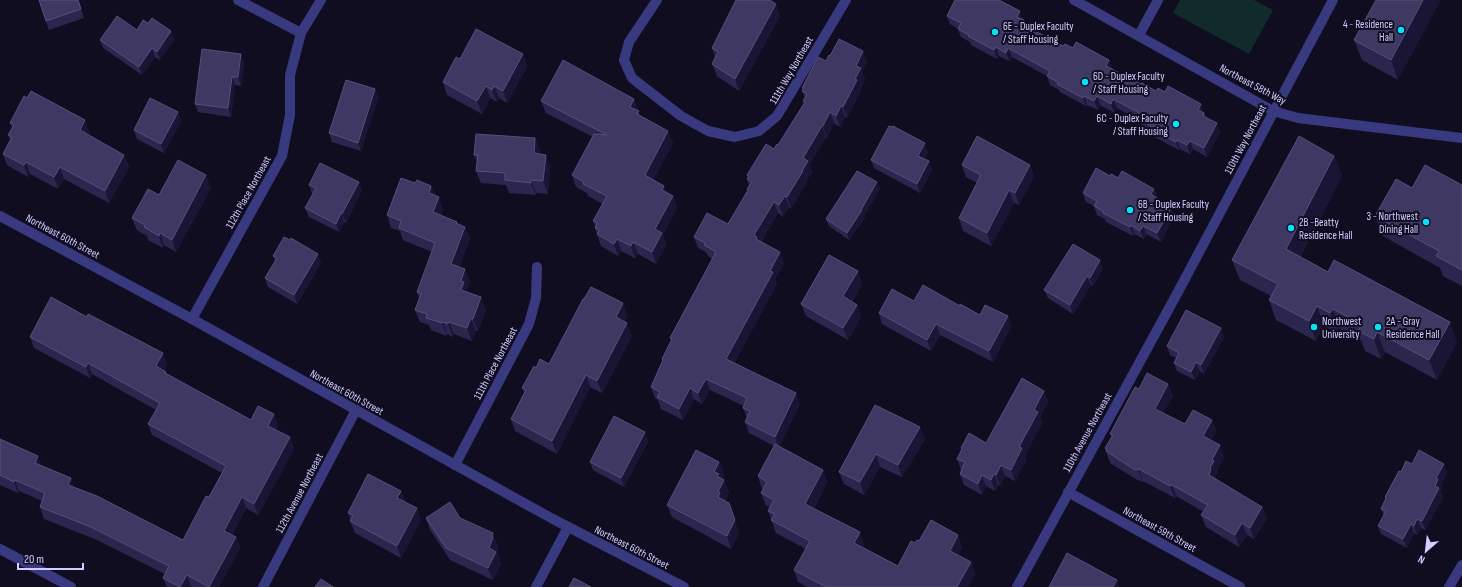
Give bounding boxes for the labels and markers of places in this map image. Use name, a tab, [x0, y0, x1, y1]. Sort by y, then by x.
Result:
place label: 4 - Residence Hall	[1343, 18, 1393, 44]
place label: 6E - Duplex Faculty / Staff Housing	[1003, 20, 1074, 46]
marker: 4 - Residence Hall	[1396, 25, 1406, 35]
marker: 6E - Duplex Faculty / Staff Housing	[990, 27, 1000, 37]
place label: 6D - Duplex Faculty / Staff Housing	[1093, 70, 1165, 96]
marker: 6D - Duplex Faculty / Staff Housing	[1080, 77, 1090, 87]
place label: 6C - Duplex Faculty / Staff Housing	[1097, 112, 1169, 138]
marker: 6C - Duplex Faculty / Staff Housing	[1171, 119, 1181, 129]
place label: 6B - Duplex Faculty / Staff Housing	[1138, 198, 1210, 224]
marker: 6B - Duplex Faculty / Staff Housing	[1125, 205, 1135, 215]
place label: 3 - Northwest Dining Hall	[1366, 210, 1419, 236]
place label: 2B -Beatty Residence Hall	[1299, 216, 1353, 242]
marker: 3 - Northwest Dining Hall	[1421, 217, 1431, 227]
marker: 2B -Beatty Residence Hall	[1286, 223, 1296, 233]
place label: Northwest University	[1322, 315, 1362, 341]
place label: 2A - Gray Residence Hall	[1386, 315, 1440, 341]
marker: Northwest University	[1309, 322, 1319, 332]
marker: 2A - Gray Residence Hall	[1373, 322, 1383, 332]

